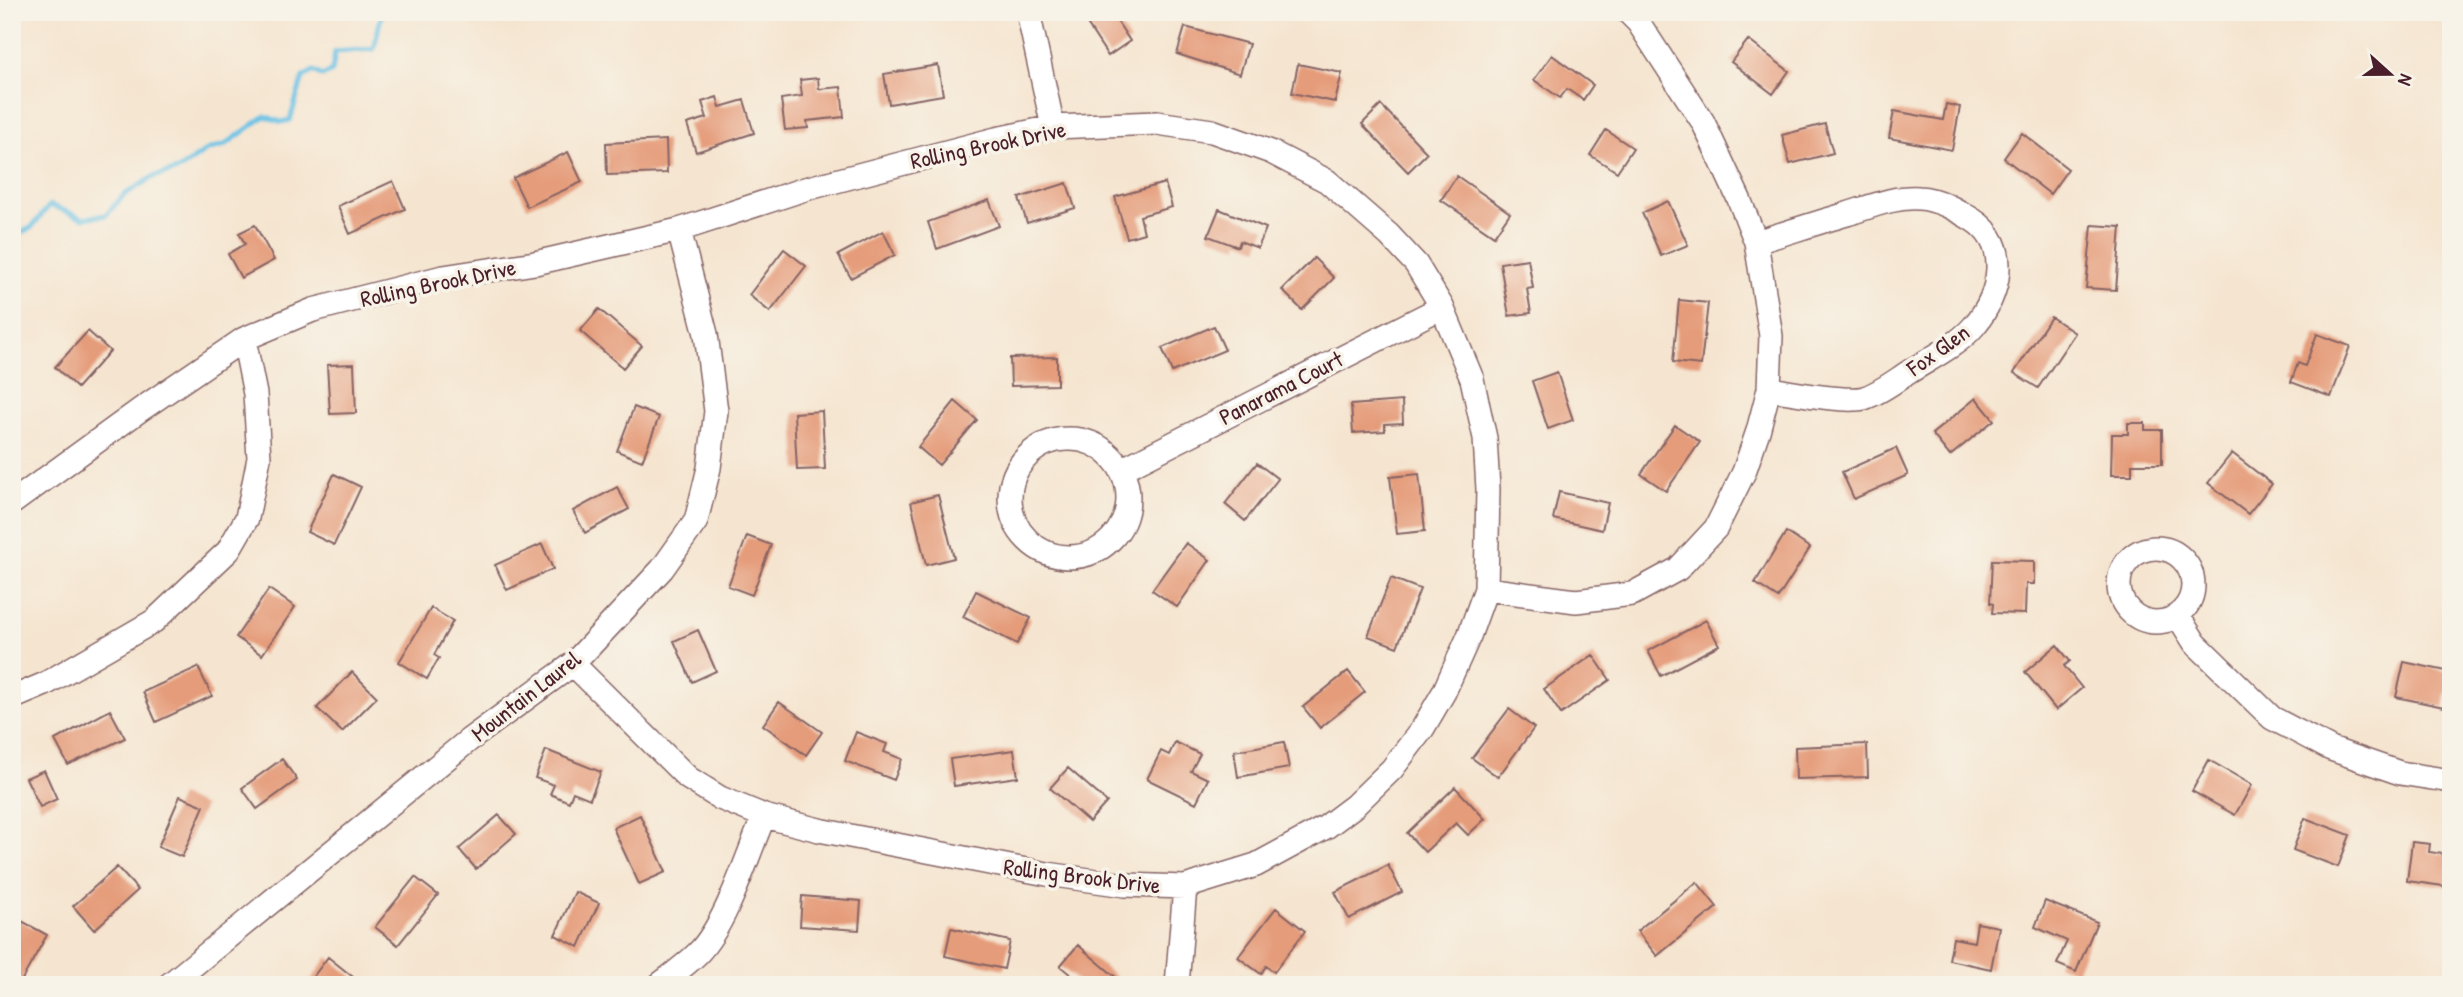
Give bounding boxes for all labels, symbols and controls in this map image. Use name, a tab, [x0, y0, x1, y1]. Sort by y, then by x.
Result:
north arrow	[2354, 38, 2424, 108]
text: N	[2392, 71, 2420, 89]
street label: Rolling Brook Drive	[907, 113, 1068, 176]
street label: Rolling Brook Drive	[357, 251, 518, 314]
street label: Fox Glen	[1899, 316, 1975, 383]
street label: Panarama Court	[1214, 343, 1349, 432]
street label: Mountain Laurel	[464, 642, 588, 748]
street label: Rolling Brook Drive	[1002, 850, 1162, 901]

